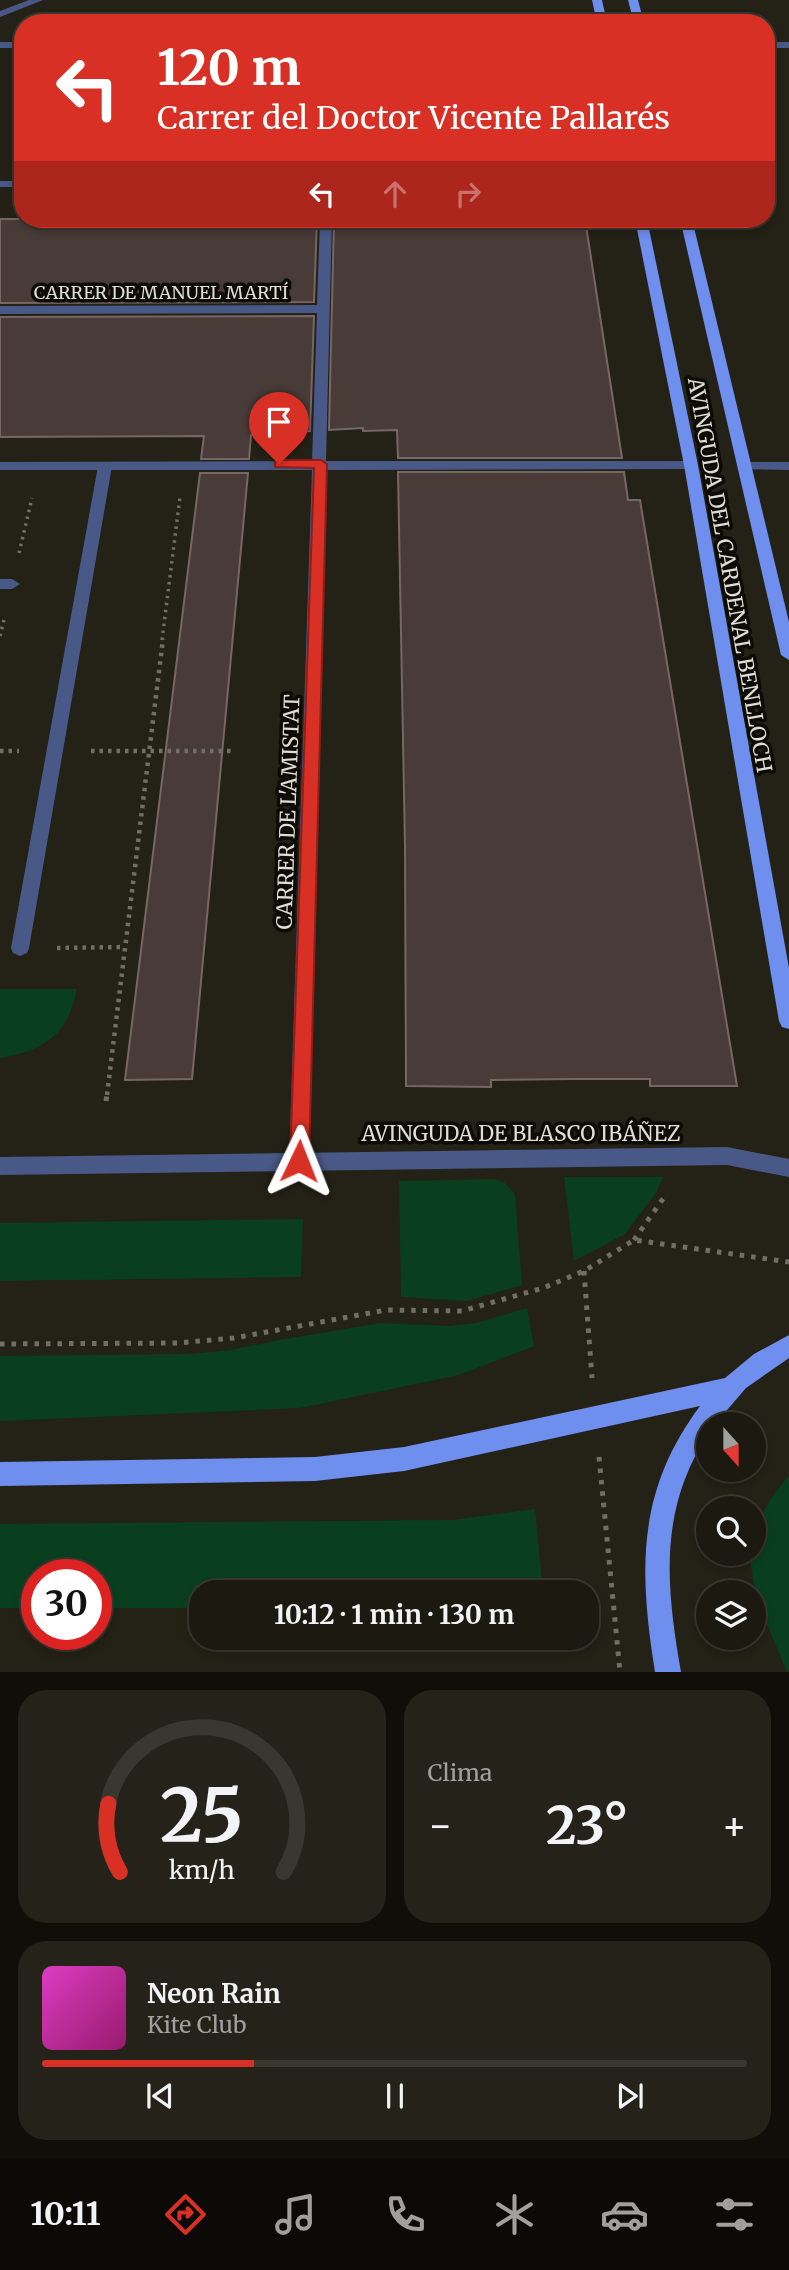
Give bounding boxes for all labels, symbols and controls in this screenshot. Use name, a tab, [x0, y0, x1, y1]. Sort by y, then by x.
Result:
text: 120 m	[157, 37, 301, 98]
icon: left	[42, 42, 133, 133]
text: Carrer del Doctor Vicente Pallarés	[157, 98, 670, 138]
icon: left	[303, 175, 341, 213]
icon: ahead	[376, 175, 414, 213]
icon: right	[449, 175, 487, 213]
street label: CARRER DE MANUEL MARTÍ	[34, 281, 289, 304]
street label: AVINGUDA DEL CARDENAL BENLLOCH	[682, 374, 778, 775]
pin	[249, 392, 309, 464]
icon: arrive	[260, 403, 298, 441]
street label: CARRER DE L'AMISTAT	[270, 694, 306, 930]
street label: AVINGUDA DE BLASCO IBÁÑEZ	[360, 1119, 681, 1147]
position arrow	[262, 1124, 336, 1198]
north arrow	[696, 1412, 766, 1482]
map controls	[696, 1412, 766, 1650]
button: search	[696, 1496, 766, 1566]
speed limit sign: 30	[21, 1559, 112, 1650]
button: layers	[696, 1580, 766, 1650]
text: 10:12 · 1 min · 130 m	[274, 1598, 514, 1631]
text: Clima	[428, 1758, 492, 1787]
text: 25	[160, 1771, 244, 1863]
text: 23°	[546, 1793, 628, 1858]
text: −	[428, 1802, 453, 1849]
text: +	[722, 1802, 747, 1849]
text: km/h	[169, 1854, 235, 1886]
text: Neon Rain	[147, 1977, 281, 2010]
text: Kite Club	[147, 2010, 246, 2039]
icon: previous	[141, 2077, 179, 2115]
icon: pause	[376, 2077, 414, 2115]
icon: next	[611, 2077, 649, 2115]
icon: directions	[161, 2190, 210, 2239]
icon: music	[271, 2190, 320, 2239]
icon: phone	[381, 2190, 430, 2239]
icon: climate	[490, 2190, 539, 2239]
icon: car	[600, 2190, 649, 2239]
icon: filters	[710, 2190, 759, 2239]
text: 10:11	[30, 2194, 101, 2234]

